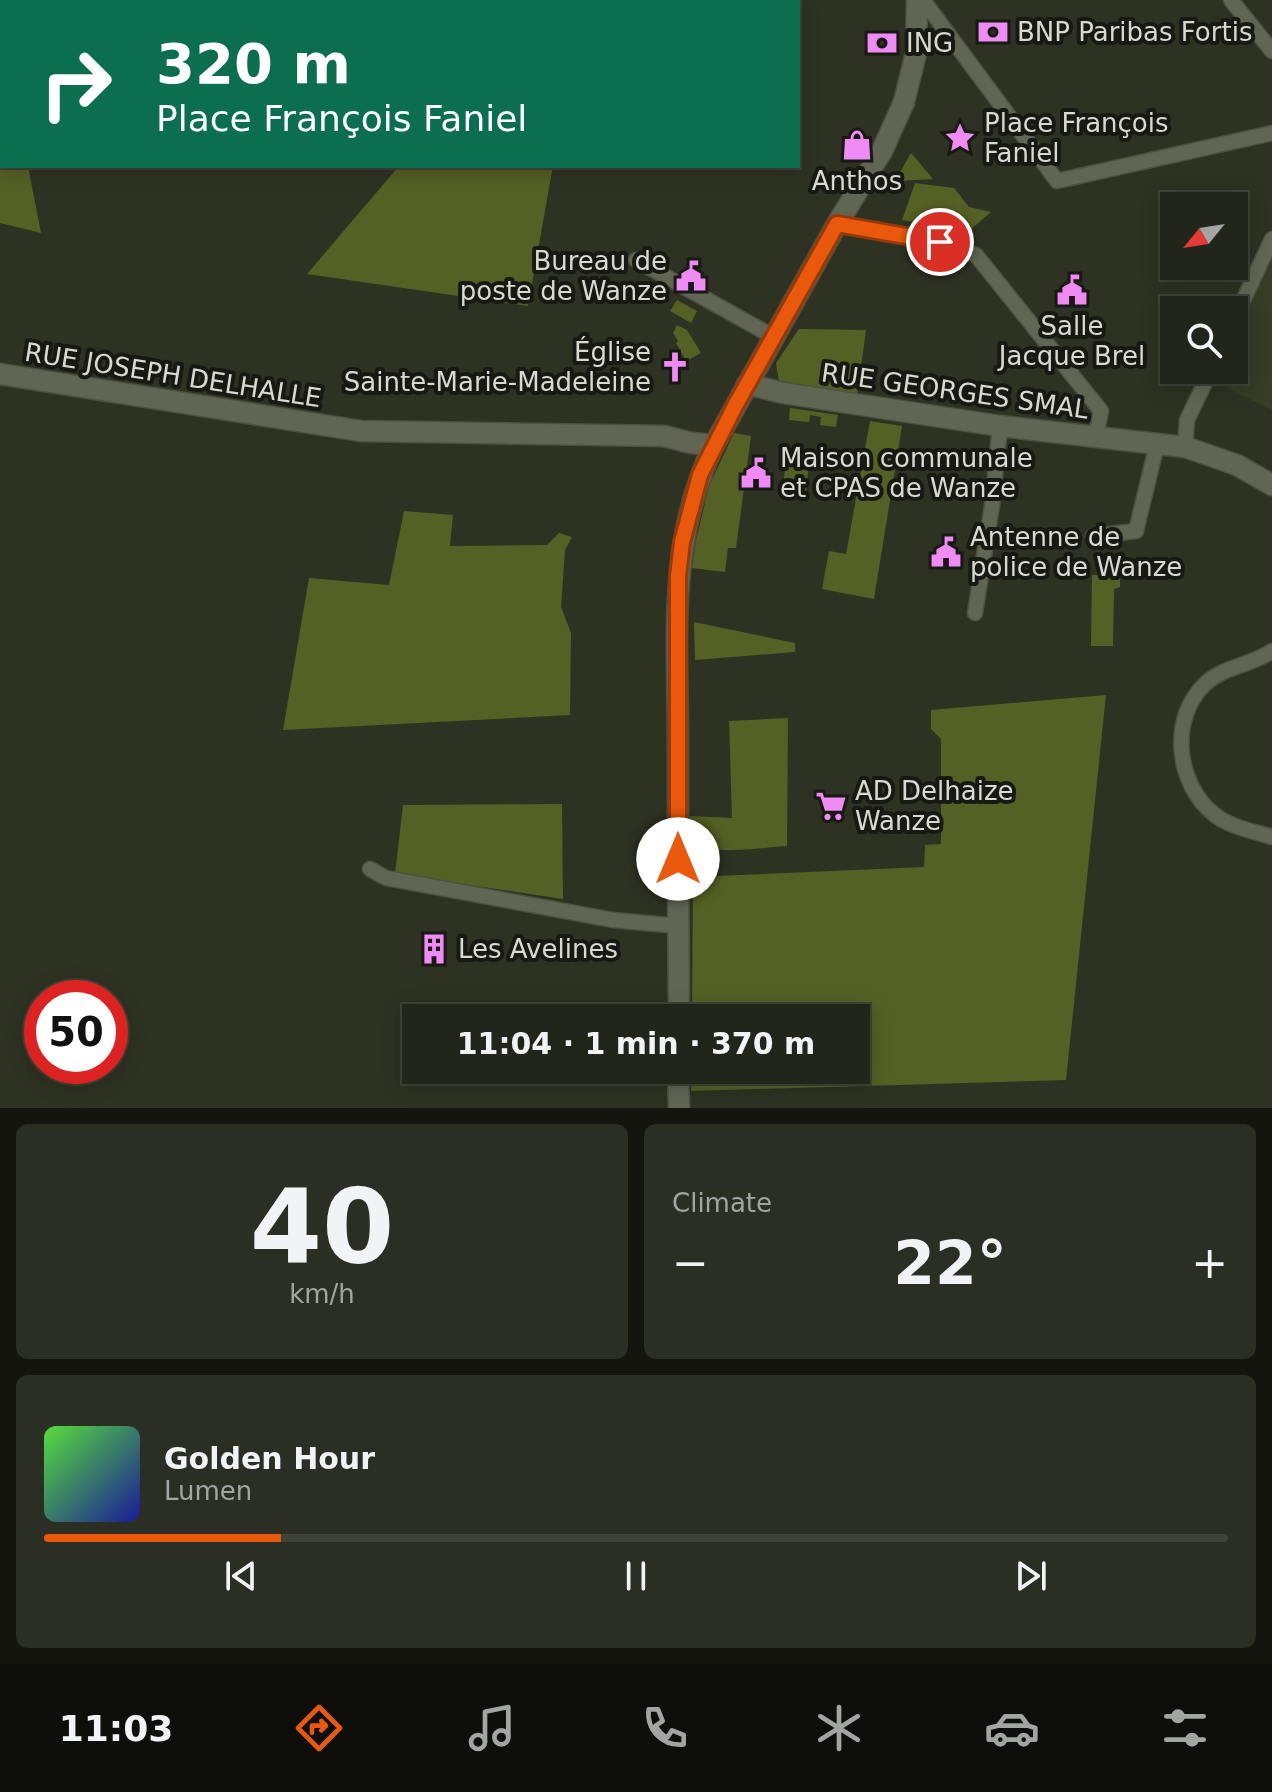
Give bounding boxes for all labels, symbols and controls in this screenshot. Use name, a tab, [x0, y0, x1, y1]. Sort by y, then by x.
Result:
bank icon: BNP Paribas Fortis	[976, 15, 1010, 49]
place label: BNP Paribas Fortis	[1017, 17, 1252, 47]
bank icon: ING	[865, 26, 899, 60]
place label: ING	[906, 28, 953, 58]
text: 320 m	[156, 31, 351, 96]
icon: right	[24, 32, 128, 136]
text: Place François Faniel	[156, 98, 527, 139]
place label: Place François Faniel	[984, 108, 1169, 168]
place icon: Place François Faniel	[943, 121, 977, 155]
shop icon: Anthos	[840, 128, 874, 162]
place label: Anthos	[812, 166, 902, 196]
north arrow	[1160, 192, 1248, 280]
map controls	[1160, 192, 1248, 384]
pin	[906, 208, 974, 276]
icon: arrive	[918, 220, 962, 264]
place label: Bureau de poste de Wanze	[460, 246, 667, 306]
public building icon: Bureau de poste de Wanze	[674, 259, 708, 293]
public building icon: Salle Jacque Brel	[1055, 273, 1089, 307]
button: search	[1160, 296, 1248, 384]
place label: Salle Jacque Brel	[997, 311, 1145, 371]
place label: Église Sainte-Marie-Madeleine	[344, 336, 651, 397]
street label: RUE JOSEPH DELHALLE	[22, 337, 324, 413]
church icon: Église Sainte-Marie-Madeleine	[658, 350, 692, 384]
street label: RUE GEORGES SMAL	[819, 357, 1091, 425]
place label: Maison communale et CPAS de Wanze	[780, 443, 1033, 503]
public building icon: Maison communale et CPAS de Wanze	[739, 456, 773, 490]
place label: Antenne de police de Wanze	[970, 522, 1182, 582]
public building icon: Antenne de police de Wanze	[929, 535, 963, 569]
place label: AD Delhaize Wanze	[855, 776, 1014, 836]
supermarket icon: AD Delhaize Wanze	[814, 789, 848, 823]
position arrow	[636, 817, 720, 901]
building icon: Les Avelines	[417, 932, 451, 966]
place label: Les Avelines	[458, 934, 618, 964]
speed limit sign: 50	[24, 980, 128, 1084]
text: 11:04 · 1 min · 370 m	[457, 1026, 815, 1061]
text: 40	[250, 1166, 394, 1288]
text: Climate	[672, 1188, 772, 1218]
text: 22°	[893, 1228, 1007, 1298]
text: −	[672, 1237, 709, 1288]
text: +	[1191, 1237, 1228, 1288]
text: km/h	[289, 1279, 355, 1309]
text: Golden Hour	[164, 1441, 375, 1476]
text: Lumen	[164, 1476, 252, 1506]
icon: previous	[219, 1554, 263, 1598]
icon: pause	[614, 1554, 658, 1598]
icon: next	[1009, 1554, 1053, 1598]
icon: directions	[291, 1700, 347, 1756]
icon: music	[464, 1700, 520, 1756]
icon: phone	[637, 1700, 693, 1756]
icon: climate	[811, 1700, 867, 1756]
icon: car	[984, 1700, 1040, 1756]
icon: filters	[1157, 1700, 1213, 1756]
text: 11:03	[59, 1708, 173, 1749]

